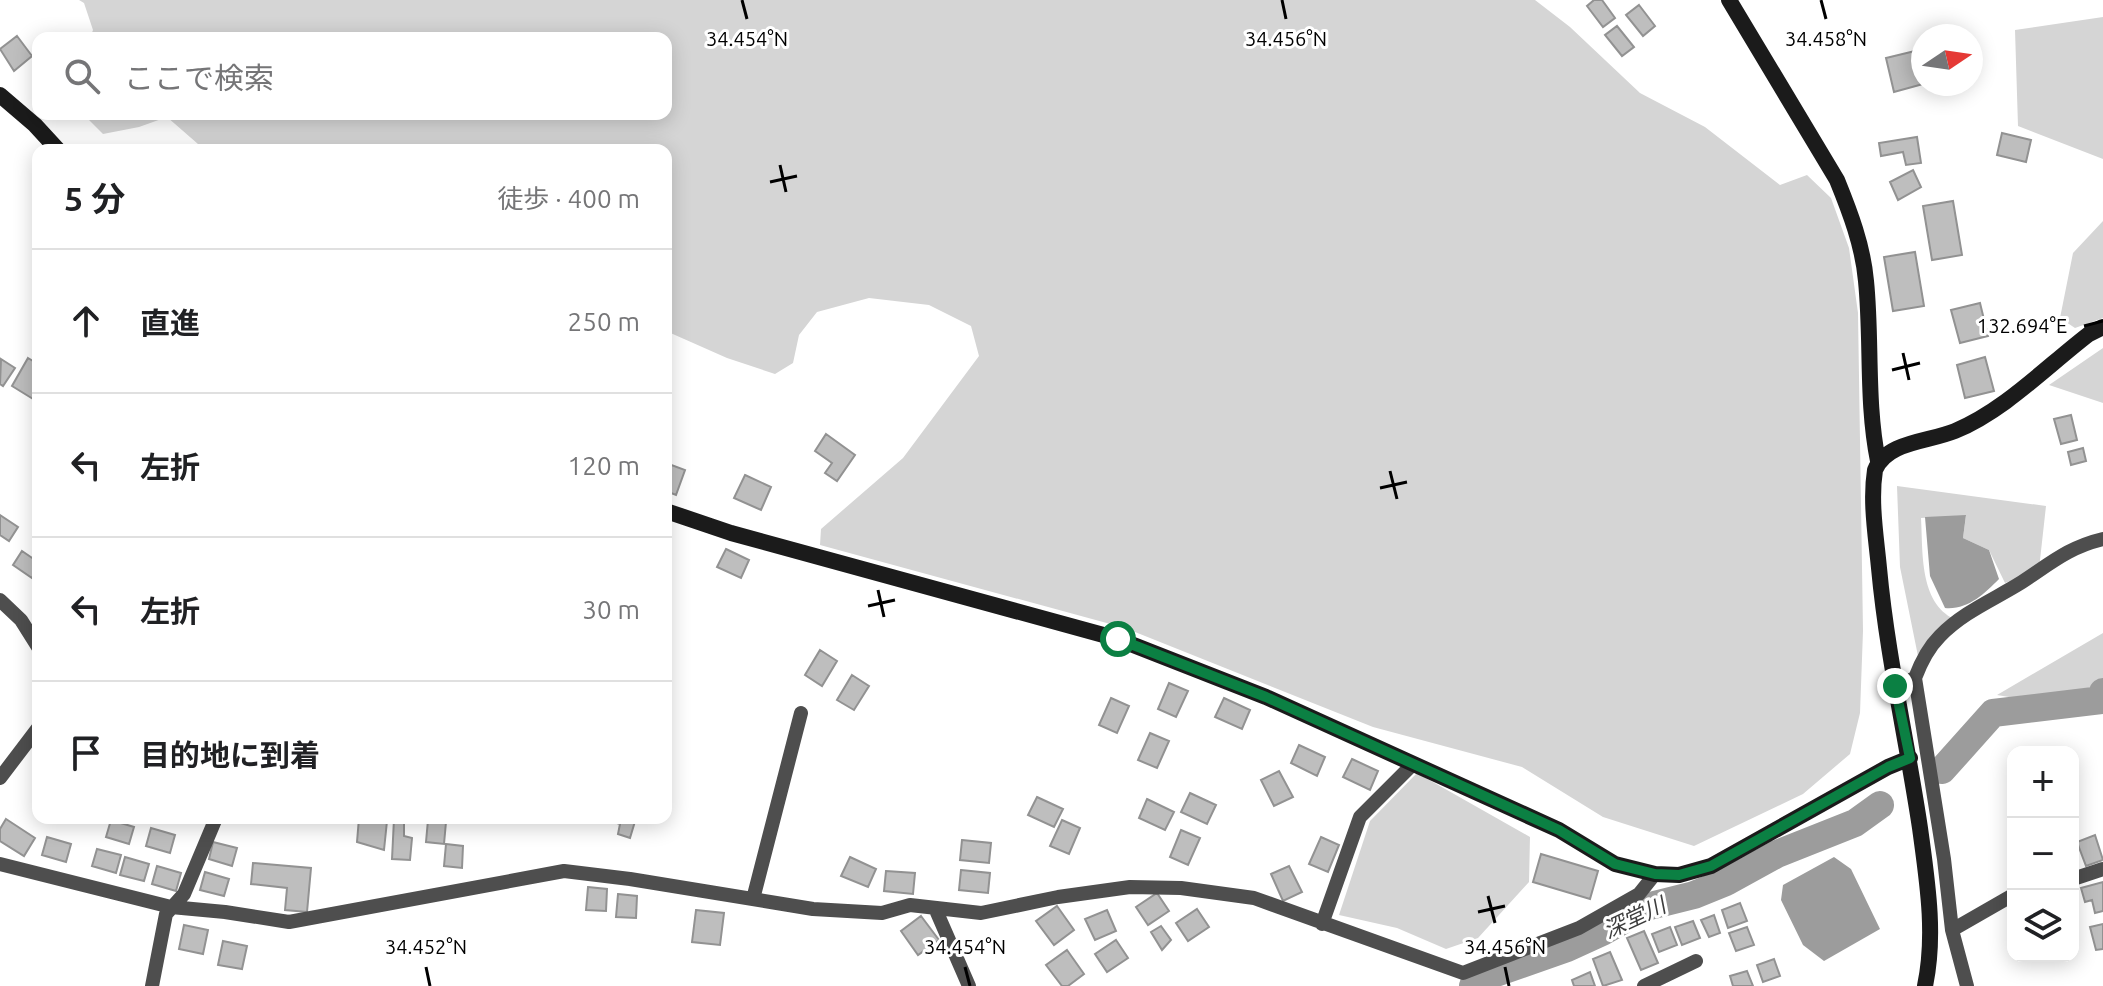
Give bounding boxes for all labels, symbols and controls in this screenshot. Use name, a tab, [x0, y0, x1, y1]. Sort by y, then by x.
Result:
north arrow	[1911, 24, 1983, 96]
text: 34.454°N	[706, 27, 788, 50]
text: 34.456°N	[1245, 27, 1327, 50]
text: 34.458°N	[1785, 27, 1867, 50]
search box	[32, 32, 672, 120]
icon: search	[60, 54, 104, 98]
text: ここで検索	[124, 61, 274, 95]
text: 5 分	[64, 179, 125, 217]
text: 徒歩 · 400 m	[497, 184, 640, 213]
icon: ahead	[64, 299, 108, 343]
text: 直進	[140, 306, 200, 340]
text: 250 m	[568, 307, 640, 336]
text: 132.694°E	[1977, 314, 2067, 337]
icon: left	[64, 443, 108, 487]
text: 左折	[140, 450, 200, 484]
text: 120 m	[568, 451, 640, 480]
icon: left	[64, 587, 108, 631]
text: 左折	[140, 594, 200, 628]
text: 30 m	[582, 595, 640, 624]
route start	[1100, 621, 1136, 657]
route end	[1877, 668, 1913, 704]
icon: arrive	[64, 731, 108, 775]
text: 目的地に到着	[140, 738, 320, 772]
map controls	[2007, 746, 2079, 962]
button: +	[2007, 746, 2079, 818]
button: −	[2007, 818, 2079, 890]
button: layers	[2007, 890, 2079, 962]
water label: 深堂川	[1599, 891, 1671, 942]
text: 34.452°N	[385, 935, 467, 958]
text: 34.454°N	[924, 935, 1006, 958]
text: 34.456°N	[1464, 935, 1546, 958]

